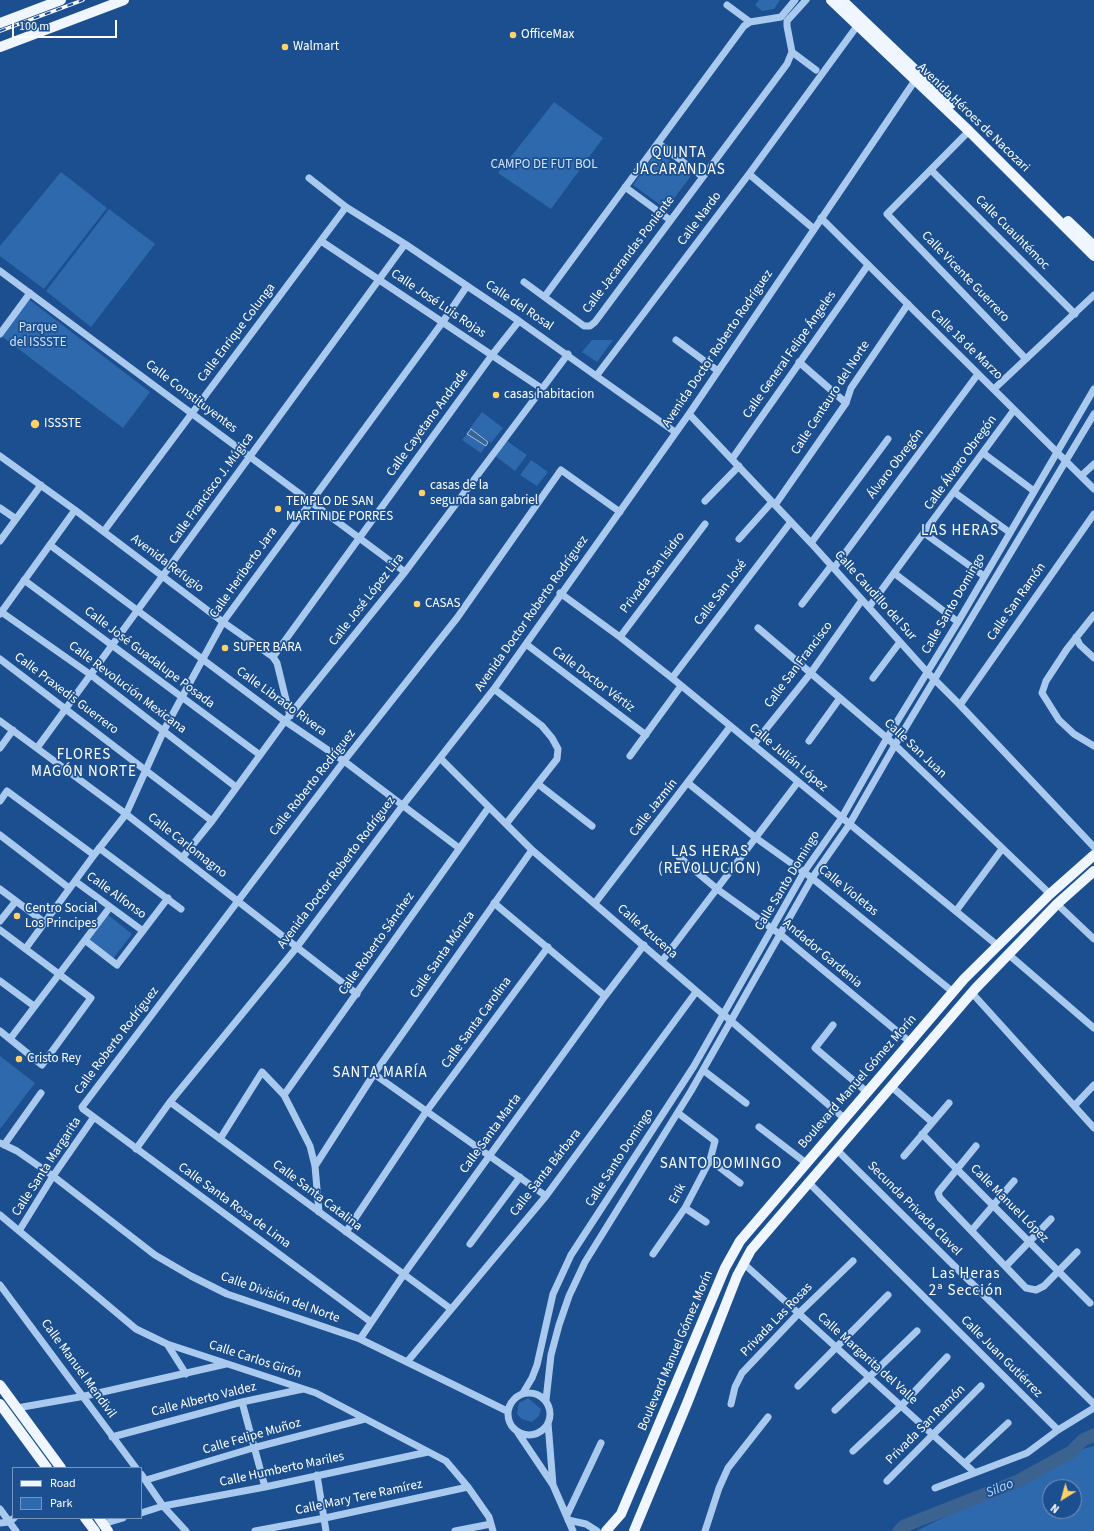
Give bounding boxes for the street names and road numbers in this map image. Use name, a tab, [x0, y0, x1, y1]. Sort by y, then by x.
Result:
street label: Avenida Héroes de Nacozari	[914, 60, 1032, 176]
street label: Calle Nardo	[675, 189, 725, 249]
street label: Calle Cuauhtémoc	[971, 192, 1053, 274]
street label: Calle Jacarandas Poniente	[580, 193, 678, 317]
street label: Calle Vicente Guerrero	[918, 228, 1012, 326]
street label: Calle José Luis Rojas	[387, 266, 489, 342]
street label: Avenida Doctor Roberto Rodríguez	[659, 267, 777, 431]
street label: Calle del Rosal	[482, 277, 556, 335]
street label: Calle Enrique Colunga	[195, 281, 279, 385]
street label: Calle General Felipe Ángeles	[740, 288, 840, 422]
street label: Calle 18 de Marzo	[927, 307, 1005, 383]
street label: Calle Centauro del Norte	[788, 338, 874, 458]
street label: Calle Constituyentes	[142, 357, 240, 437]
street label: Calle Cayetano Andrade	[384, 366, 472, 480]
street label: Calle Álvaro Obregón	[921, 413, 1001, 513]
street label: Álvaro Obregón	[865, 426, 927, 502]
street label: Calle Francisco J. Múgica	[166, 430, 258, 548]
street label: Calle Heriberto Jara	[207, 524, 281, 622]
street label: Privada San Isidro	[617, 529, 689, 617]
street label: Avenida Refugio	[127, 531, 207, 597]
street label: Avenida Doctor Roberto Rodríguez	[472, 533, 592, 695]
street label: Calle Caudillo del Sur	[831, 548, 919, 644]
street label: Calle José López Lira	[326, 551, 408, 649]
street label: Calle Santo Domingo	[919, 551, 989, 657]
street label: Calle San José	[691, 557, 751, 629]
street label: Calle San Ramón	[984, 560, 1050, 644]
street label: Calle José Guadalupe Posada	[81, 604, 217, 712]
street label: Calle San Francisco	[761, 619, 837, 711]
street label: Calle Revolución Mexicana	[65, 639, 189, 737]
street label: Calle Doctor Vértiz	[549, 644, 637, 716]
street label: Calle Praxedis Guerrero	[11, 650, 121, 738]
street label: Calle Librado Rivera	[233, 664, 329, 740]
street label: Calle San Juan	[880, 716, 950, 782]
street label: Calle Julián López	[745, 720, 831, 796]
street label: Calle Roberto Rodríguez	[267, 727, 359, 839]
street label: Calle Jazmín	[627, 776, 681, 840]
street label: Avenida Doctor Roberto Rodríguez	[275, 794, 399, 952]
street label: Calle Carlomagno	[144, 810, 230, 882]
street label: Calle Santo Domingo	[752, 828, 824, 934]
street label: Calle Violetas	[815, 862, 881, 920]
street label: Calle Alfonso	[83, 869, 149, 923]
street label: Calle Roberto Sánchez	[336, 890, 418, 998]
street label: Calle Azucena	[614, 902, 680, 962]
street label: Calle Santa Mónica	[407, 908, 479, 1002]
street label: Andador Gardenia	[779, 916, 865, 992]
street label: Calle Santa Carolina	[439, 974, 515, 1072]
street label: Calle Roberto Rodríguez	[71, 984, 163, 1098]
street label: Boulevard Manuel Gómez Morín	[796, 1012, 920, 1152]
street label: Calle Santa Marta	[457, 1091, 525, 1177]
street label: Calle Santo Domingo	[583, 1106, 657, 1210]
street label: Calle Santa Margarita	[9, 1114, 85, 1220]
street label: Calle Santa Bárbara	[507, 1126, 585, 1220]
street label: Calle Santa Catalina	[269, 1157, 365, 1235]
street label: Secunda Privada Clavel	[864, 1159, 964, 1259]
street label: Calle Santa Rosa de Lima	[175, 1160, 293, 1252]
street label: Calle Manuel López	[967, 1162, 1051, 1246]
street label: Erik	[666, 1181, 690, 1207]
street label: Calle División del Norte	[218, 1269, 342, 1327]
street label: Boulevard Manuel Gómez Morín	[635, 1269, 717, 1433]
street label: Privada Las Rosas	[738, 1280, 816, 1360]
street label: Calle Margarita del Valle	[814, 1310, 920, 1408]
street label: Calle Juan Gutiérrez	[957, 1313, 1045, 1401]
street label: Calle Manuel Mendivil	[37, 1317, 119, 1421]
street label: Calle Carlos Girón	[207, 1338, 303, 1382]
street label: Calle Alberto Valdez	[150, 1379, 258, 1421]
street label: Privada San Ramón	[883, 1382, 969, 1468]
street label: Calle Felipe Muñoz	[201, 1416, 303, 1458]
street label: Calle Humberto Mariles	[218, 1449, 346, 1491]
street label: Calle Mary Tere Ramírez	[294, 1477, 424, 1519]

